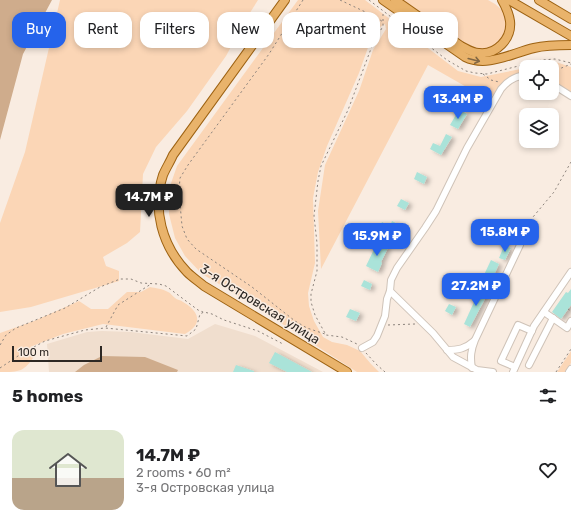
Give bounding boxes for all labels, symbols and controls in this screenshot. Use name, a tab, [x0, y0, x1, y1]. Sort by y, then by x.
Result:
chip: Buy	[12, 12, 66, 48]
chip: Rent	[74, 12, 132, 48]
chip: Filters	[140, 12, 209, 48]
chip: New	[217, 12, 274, 48]
chip: Apartment	[282, 12, 380, 48]
chip: House	[388, 12, 458, 48]
one-way arrow	[467, 56, 480, 64]
map controls	[519, 60, 559, 148]
button: locate	[519, 60, 559, 100]
pin: 13.4M ₽	[421, 86, 495, 120]
text: 13.4M ₽	[433, 91, 483, 106]
button: layers	[519, 108, 559, 148]
pin: 14.7M ₽	[112, 184, 186, 218]
text: 14.7M ₽	[125, 189, 173, 204]
pin: 15.8M ₽	[468, 219, 542, 253]
pin: 15.9M ₽	[340, 223, 414, 257]
text: 15.8M ₽	[480, 224, 530, 239]
text: 15.9M ₽	[352, 228, 402, 243]
street label: 3-я Островская улица	[197, 261, 323, 347]
pin: 27.2M ₽	[439, 273, 513, 307]
text: 27.2M ₽	[451, 278, 501, 293]
scale bar	[12, 344, 102, 363]
text: 100 m	[18, 346, 49, 359]
icon: filters	[537, 385, 559, 407]
text: 5 homes	[12, 386, 83, 406]
text: 14.7M ₽	[136, 445, 200, 465]
icon: home	[44, 446, 92, 494]
icon: heart	[537, 459, 559, 481]
text: 2 rooms · 60 m²	[136, 465, 231, 480]
text: 3-я Островская улица	[136, 480, 275, 495]

